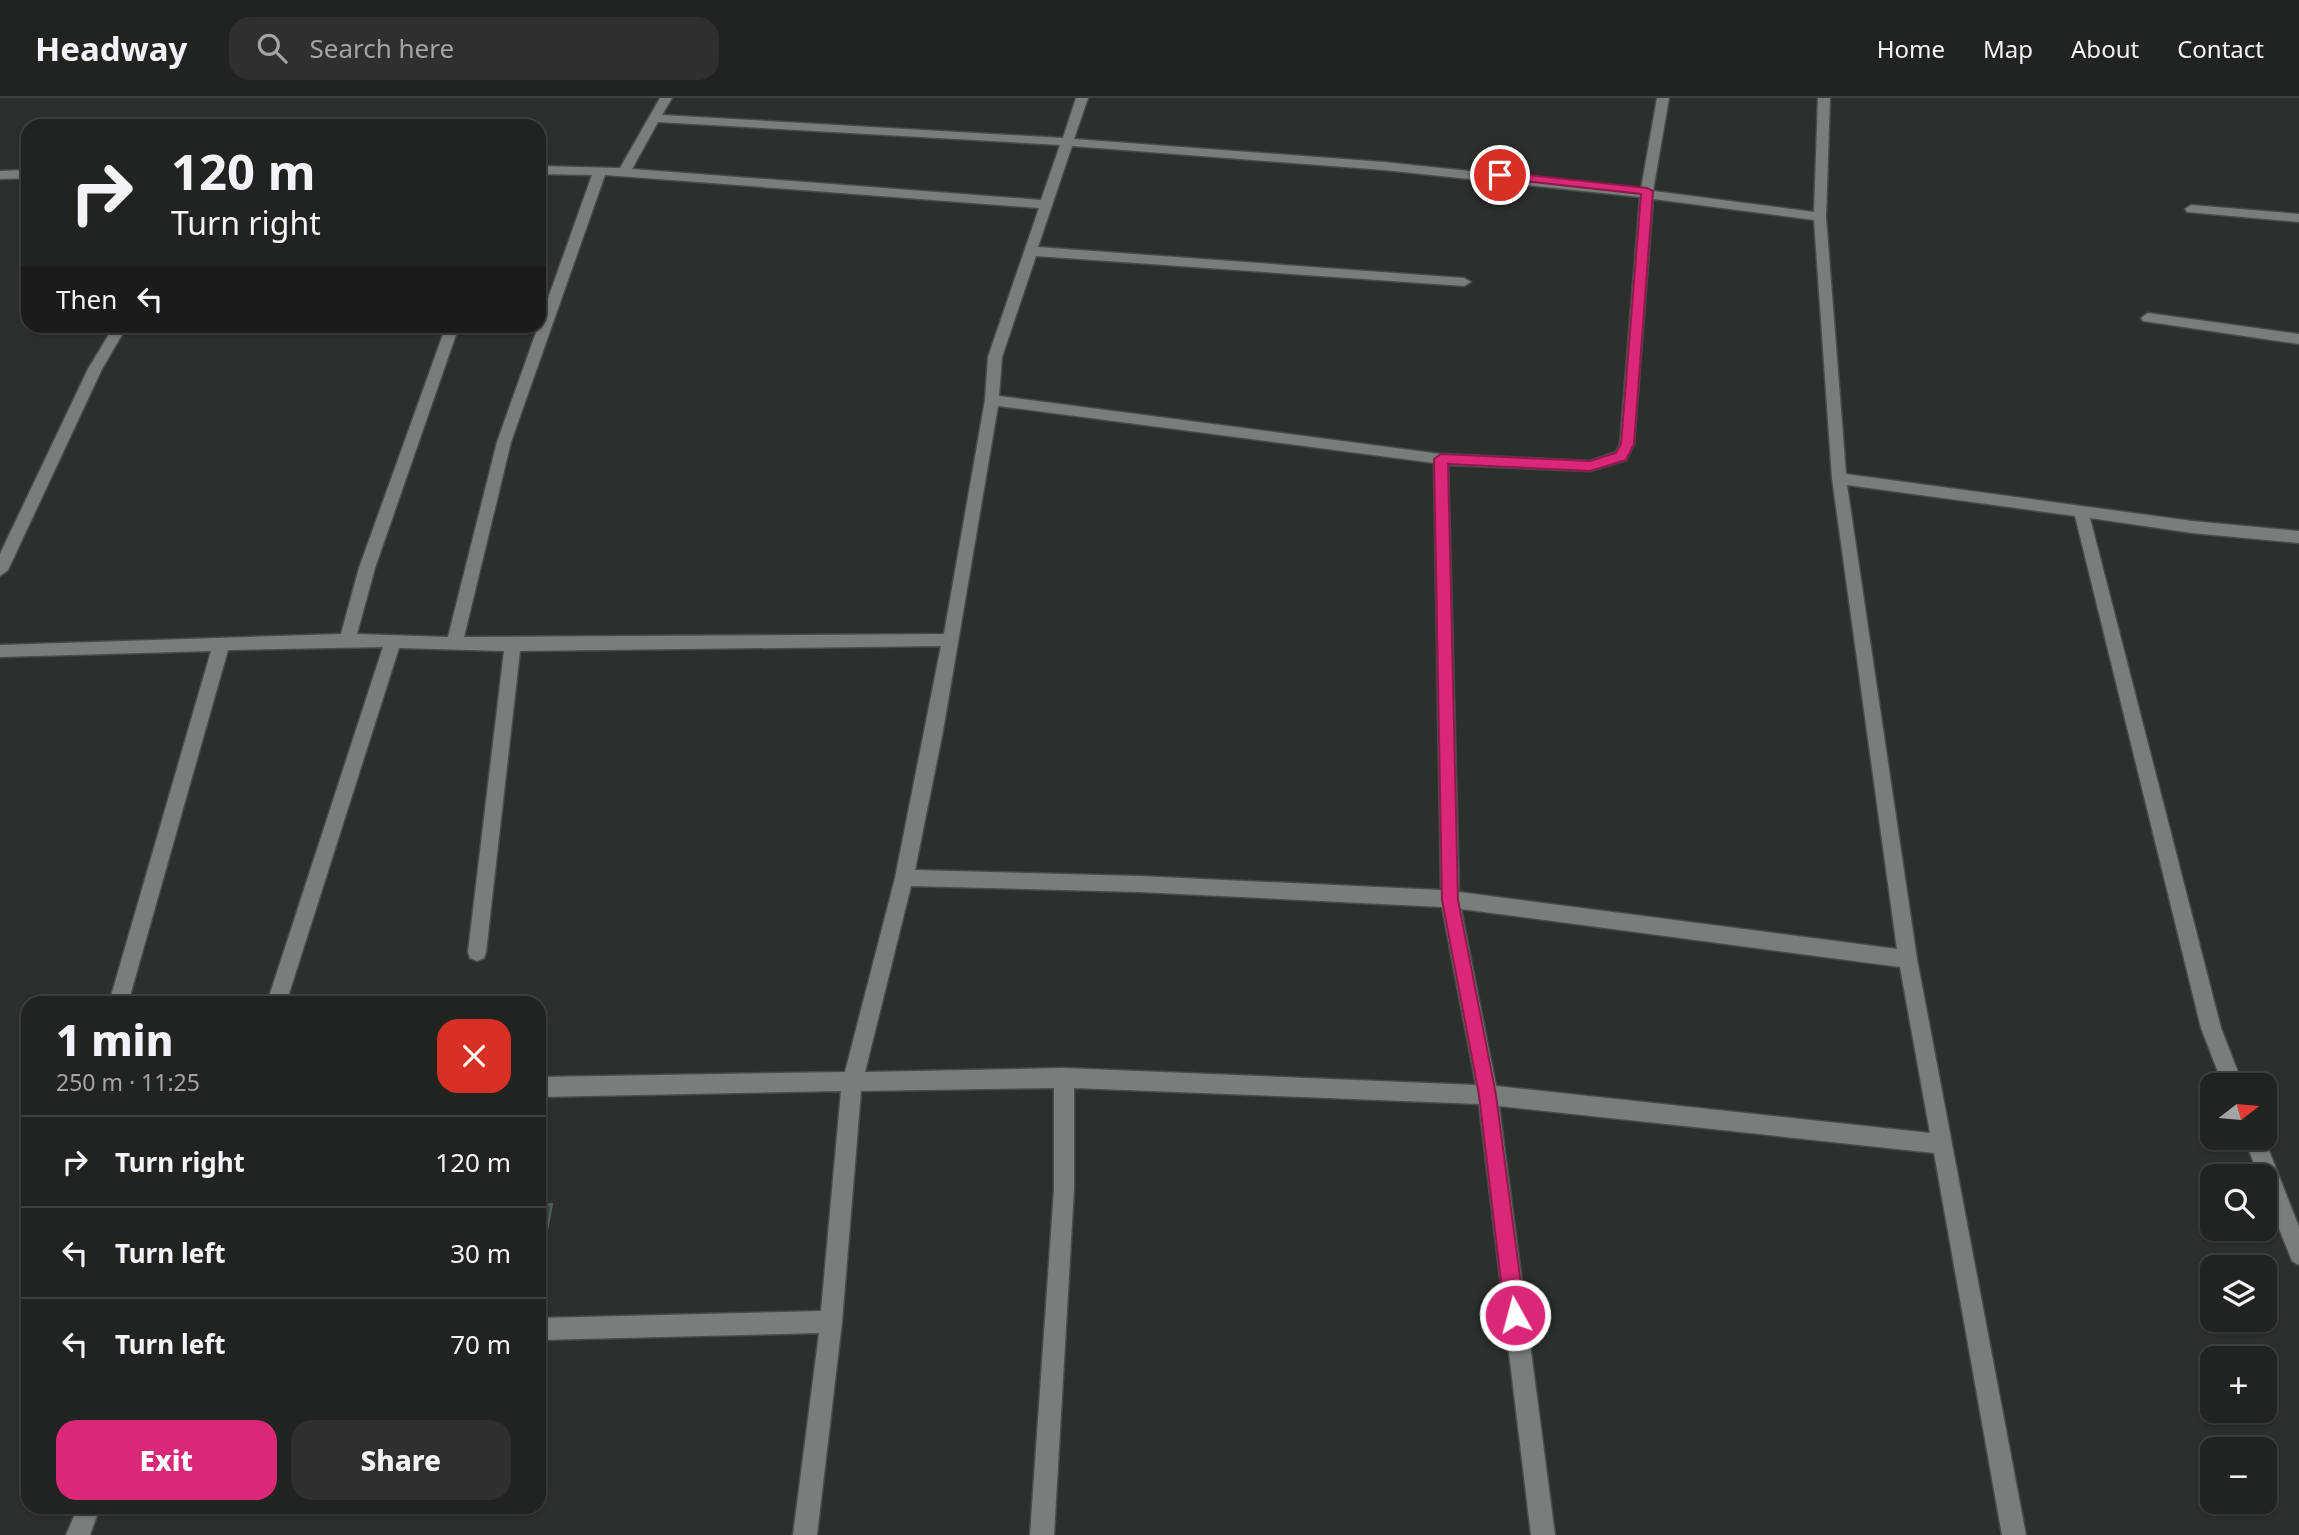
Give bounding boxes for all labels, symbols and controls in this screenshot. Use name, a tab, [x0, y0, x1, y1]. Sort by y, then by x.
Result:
search box	[229, 17, 719, 80]
text: Headway	[35, 26, 187, 71]
icon: search	[253, 29, 291, 67]
text: Search here	[309, 30, 454, 66]
text: Home	[1877, 32, 1945, 65]
text: Map	[1983, 32, 2033, 65]
text: About	[2071, 32, 2139, 65]
text: Contact	[2177, 32, 2264, 65]
text: 120 m	[171, 138, 316, 204]
pin	[1470, 145, 1530, 205]
icon: right	[56, 147, 147, 238]
icon: arrive	[1481, 156, 1519, 194]
text: Turn right	[171, 201, 321, 244]
icon: left	[131, 280, 169, 318]
text: Then	[56, 281, 117, 317]
text: 1 min	[56, 1011, 173, 1068]
button: close	[437, 1019, 511, 1093]
text: 250 m · 11:25	[56, 1066, 200, 1098]
north arrow	[2200, 1073, 2277, 1150]
map controls	[2200, 1073, 2277, 1514]
icon: right	[56, 1143, 94, 1181]
text: Turn right	[115, 1144, 245, 1180]
text: 120 m	[435, 1144, 511, 1180]
button: search	[2200, 1164, 2277, 1241]
icon: left	[56, 1234, 94, 1272]
text: Turn left	[115, 1235, 226, 1271]
text: 30 m	[450, 1235, 511, 1271]
button: layers	[2200, 1255, 2277, 1332]
position arrow	[1478, 1278, 1552, 1352]
icon: left	[56, 1325, 94, 1363]
text: Turn left	[115, 1326, 226, 1362]
text: 70 m	[450, 1326, 511, 1362]
button: +	[2200, 1346, 2277, 1423]
button: Exit	[56, 1420, 277, 1500]
button: Share	[291, 1420, 511, 1500]
button: −	[2200, 1437, 2277, 1514]

